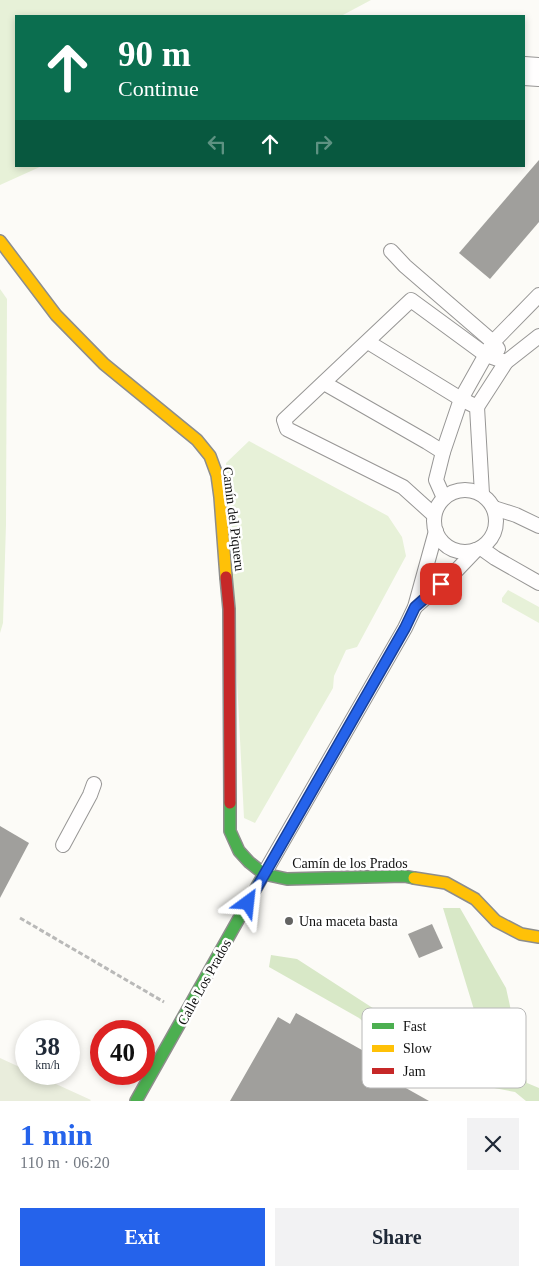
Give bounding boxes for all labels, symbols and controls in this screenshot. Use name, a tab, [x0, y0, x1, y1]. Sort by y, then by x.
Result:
icon: ahead	[35, 35, 100, 100]
text: 90 m	[118, 35, 191, 74]
text: Continue	[118, 76, 199, 101]
icon: left	[203, 130, 231, 158]
icon: ahead	[256, 130, 284, 158]
icon: right	[309, 130, 337, 158]
street label: Camín del Piqueru	[220, 466, 247, 572]
pin	[420, 563, 462, 605]
icon: arrive	[427, 570, 455, 598]
street label: Camín de los Prados	[292, 856, 408, 871]
position arrow	[221, 876, 273, 928]
place label: Una maceta basta	[299, 914, 399, 929]
marker: Una maceta basta	[283, 915, 295, 927]
street label: Calle Los Prados	[175, 937, 234, 1028]
legend	[362, 1008, 526, 1088]
text: Fast	[403, 1019, 426, 1034]
speed limit sign: 40	[90, 1020, 155, 1085]
text: 38	[35, 1033, 60, 1060]
text: Slow	[403, 1041, 433, 1056]
text: km/h	[35, 1058, 60, 1072]
text: Jam	[403, 1064, 426, 1079]
text: 1 min	[20, 1118, 93, 1151]
button: close	[467, 1118, 519, 1170]
text: 110 m · 06:20	[20, 1154, 110, 1171]
button: Exit	[20, 1208, 265, 1266]
button: Share	[275, 1208, 519, 1266]

